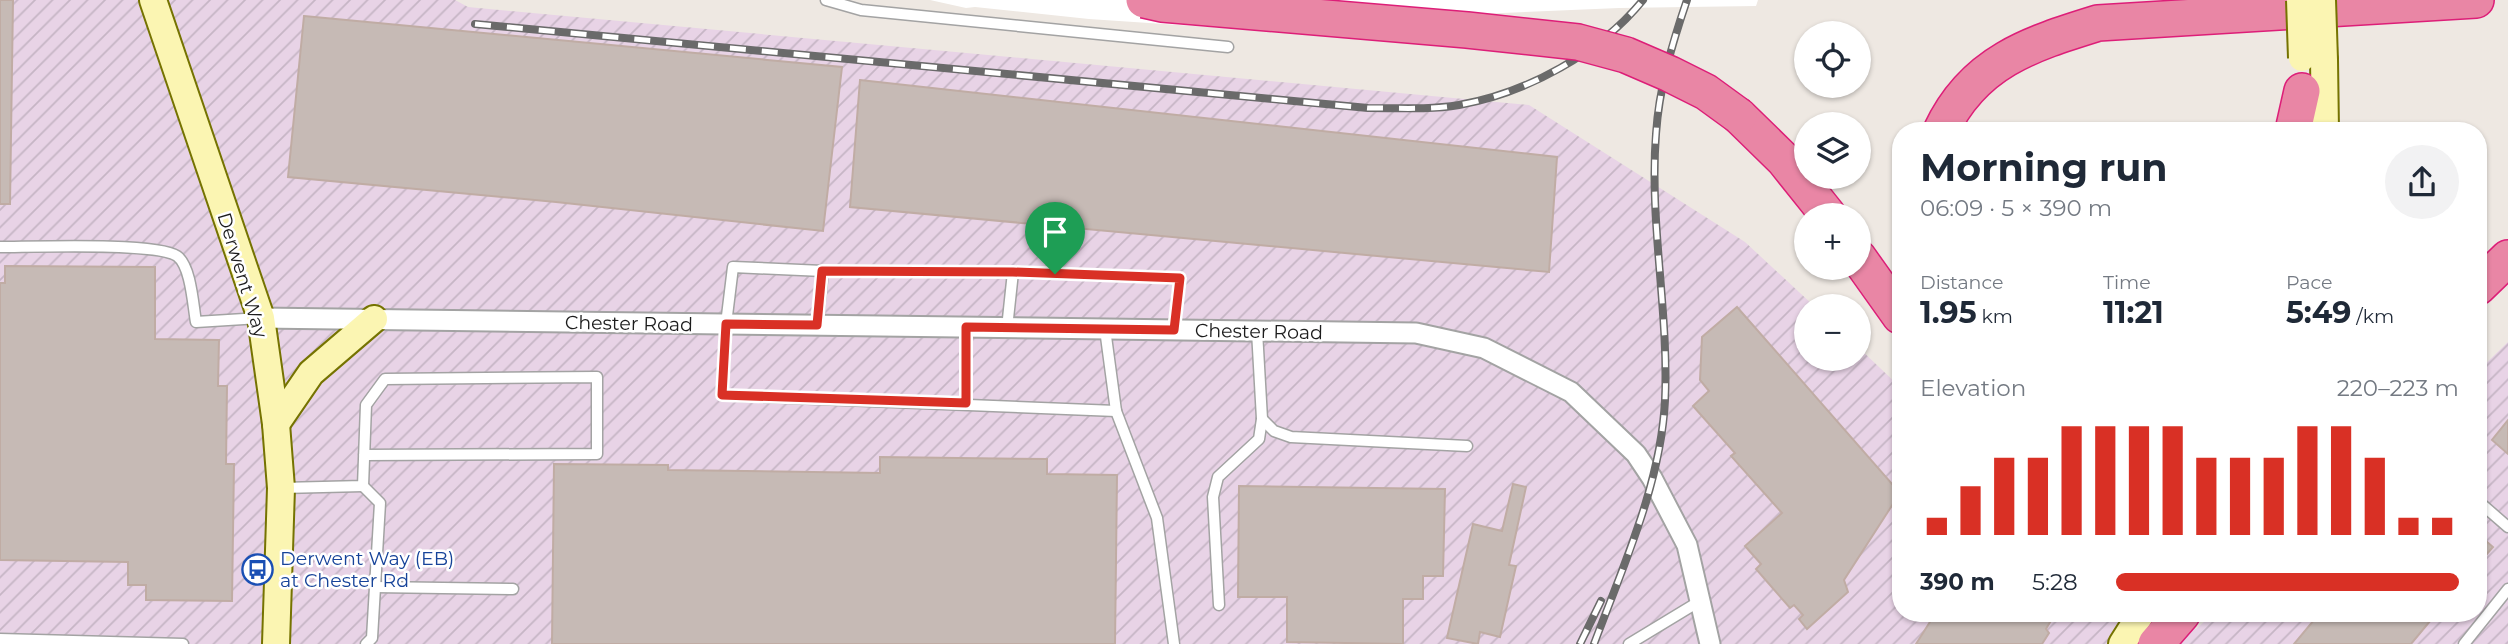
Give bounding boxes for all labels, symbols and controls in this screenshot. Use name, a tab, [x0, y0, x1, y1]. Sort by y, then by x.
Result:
map controls	[1794, 21, 1871, 371]
button: locate	[1794, 21, 1871, 98]
button: layers	[1794, 112, 1871, 189]
text: Morning run	[1920, 144, 2168, 191]
button: share	[2385, 145, 2459, 219]
text: 06:09 · 5 × 390 m	[1920, 194, 2112, 222]
pin	[1025, 202, 1085, 274]
button: +	[1794, 203, 1871, 280]
street label: Derwent Way	[213, 210, 273, 341]
icon: arrive	[1036, 213, 1074, 251]
text: Distance	[1920, 271, 2003, 294]
text: Time	[2103, 271, 2151, 294]
text: Pace	[2286, 271, 2333, 294]
button: −	[1794, 294, 1871, 371]
text: 1.95	[1920, 294, 1977, 331]
text: 11:21	[2103, 294, 2164, 331]
text: 5:49	[2286, 294, 2351, 331]
text: km	[1977, 305, 2013, 328]
text: /km	[2351, 305, 2394, 328]
street label: Chester Road	[565, 311, 693, 336]
street label: Chester Road	[1195, 319, 1323, 344]
text: Elevation	[1920, 374, 2026, 402]
text: 220–223 m	[2337, 374, 2459, 402]
place label: Derwent Way (EB) at Chester Rd	[280, 547, 454, 592]
bus stop icon: Derwent Way (EB) at Chester Rd	[240, 552, 274, 586]
text: 390 m	[1920, 568, 1995, 596]
text: 5:28	[2032, 568, 2078, 596]

